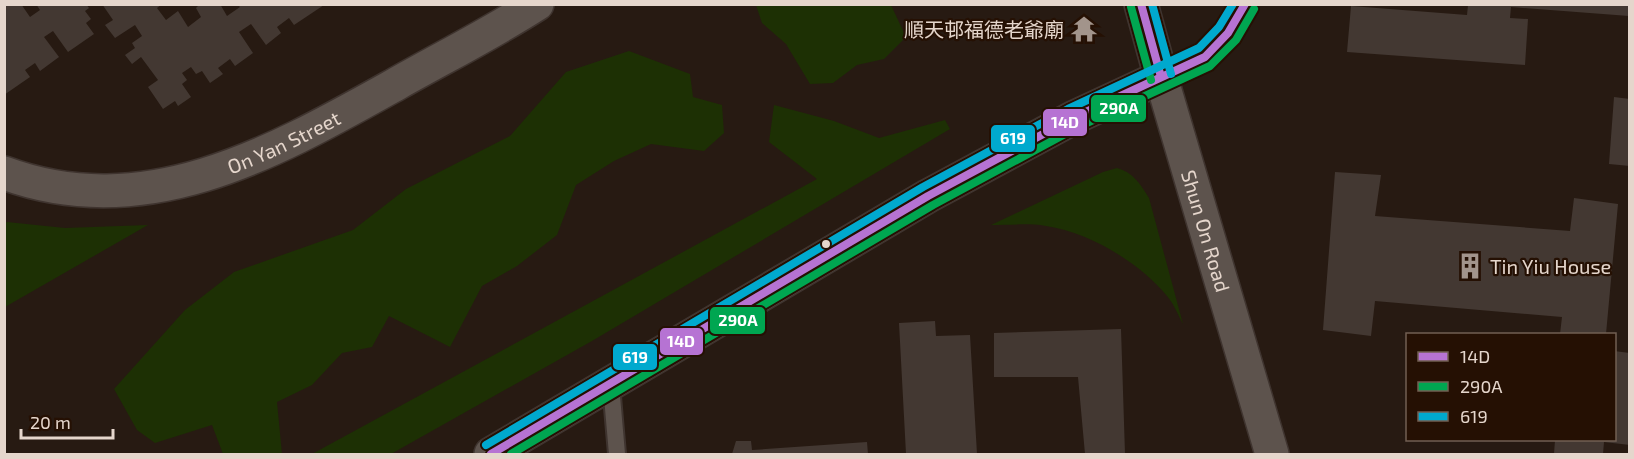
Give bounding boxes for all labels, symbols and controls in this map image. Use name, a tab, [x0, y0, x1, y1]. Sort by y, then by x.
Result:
temple icon: 順天邨福德老爺廟	[1069, 14, 1099, 44]
place label: 順天邨福德老爺廟	[904, 17, 1064, 41]
line badge: 290A	[1090, 94, 1147, 123]
text: 290A	[1099, 98, 1139, 117]
street label: On Yan Street	[224, 105, 345, 178]
line badge: 14D	[1042, 108, 1088, 137]
text: 14D	[1051, 112, 1079, 131]
line badge: 619	[990, 124, 1036, 153]
text: 619	[1000, 128, 1026, 147]
street label: Shun On Road	[1177, 167, 1236, 295]
unlabelled marker	[820, 238, 832, 250]
building icon: Tin Yiu House	[1455, 251, 1485, 281]
place label: Tin Yiu House	[1490, 254, 1611, 278]
line badge: 290A	[709, 306, 766, 335]
text: 290A	[718, 310, 758, 329]
line badge: 14D	[659, 327, 704, 356]
text: 14D	[667, 331, 695, 350]
legend	[1406, 333, 1616, 441]
line badge: 619	[612, 343, 658, 371]
text: 14D	[1460, 345, 1490, 367]
text: 619	[622, 347, 648, 366]
text: 290A	[1460, 375, 1503, 397]
scale bar	[21, 402, 112, 440]
text: 619	[1460, 405, 1488, 427]
text: 20 m	[30, 411, 71, 433]

